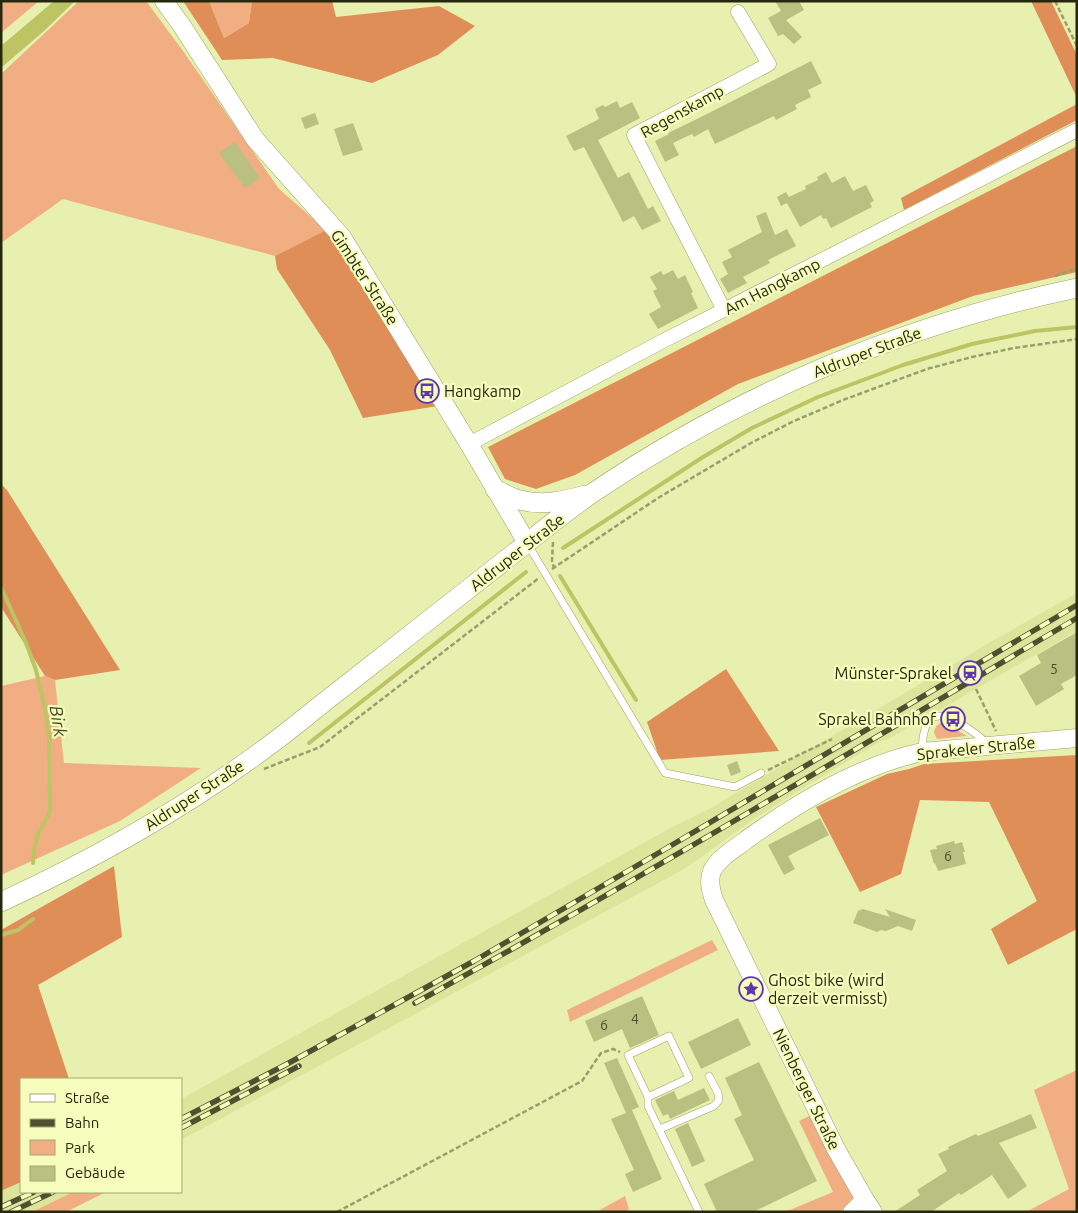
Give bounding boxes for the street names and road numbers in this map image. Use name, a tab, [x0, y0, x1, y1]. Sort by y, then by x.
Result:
street label: Regenskamp	[637, 81, 727, 141]
street label: Gimbter Straße	[328, 226, 402, 328]
street label: Am Hangkamp	[721, 254, 823, 318]
street label: Aldruper Straße	[810, 323, 924, 381]
street label: Aldruper Straße	[466, 510, 568, 594]
street label: Sprakeler Straße	[916, 733, 1036, 763]
street label: Aldruper Straße	[141, 756, 247, 834]
street label: Nienberger Straße	[770, 1025, 844, 1153]

